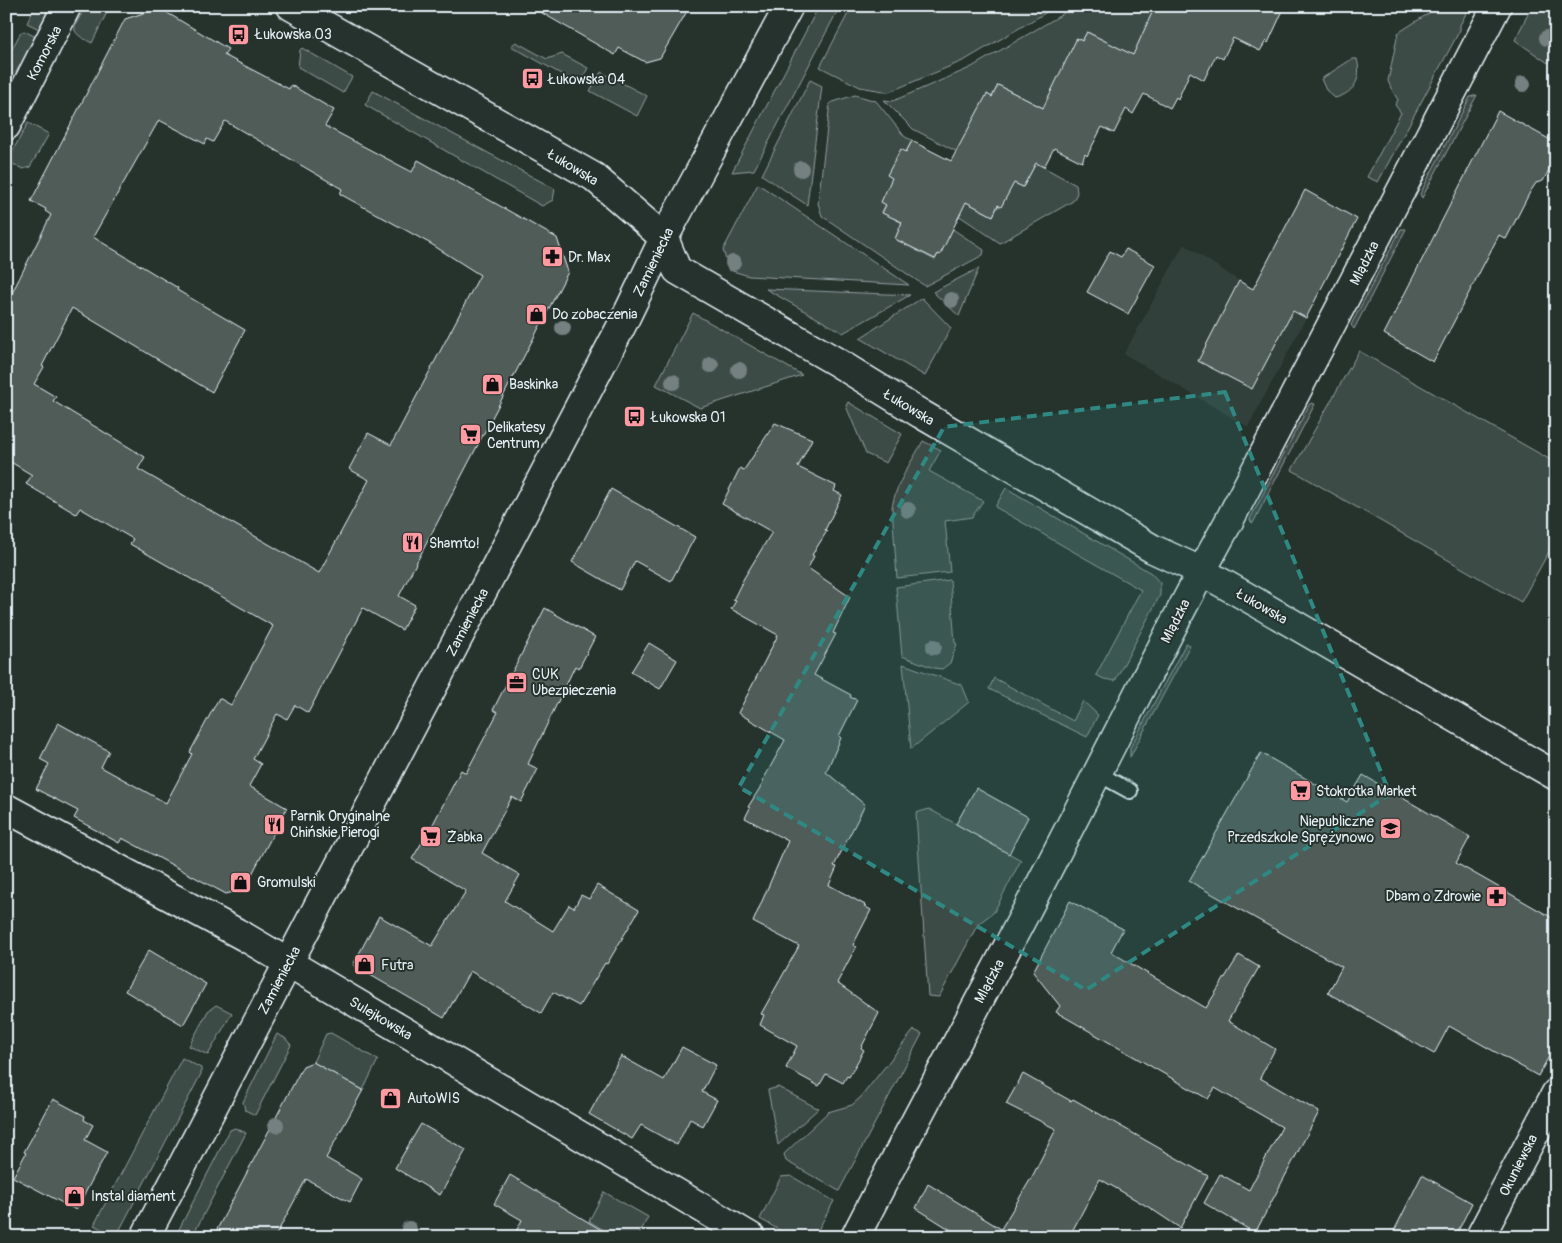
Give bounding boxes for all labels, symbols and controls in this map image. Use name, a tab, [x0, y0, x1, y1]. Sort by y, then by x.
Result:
bus stop icon: Łukowska 03	[227, 22, 251, 46]
street label: Komorska	[23, 23, 65, 83]
place label: Łukowska 03	[254, 26, 332, 43]
bus stop icon: Łukowska 04	[520, 67, 544, 91]
place label: Łukowska 04	[547, 71, 625, 88]
street label: Łukowska	[543, 145, 601, 189]
street label: Zamieniecka	[630, 225, 677, 299]
street label: Mlądzka	[1346, 238, 1383, 288]
pharmacy icon: Dr. Max	[540, 245, 564, 269]
place label: Dr. Max	[568, 249, 611, 266]
shop icon: Do zobaczenia	[524, 302, 548, 326]
place label: Do zobaczenia	[552, 306, 637, 323]
shop icon: Baskinka	[481, 372, 505, 396]
place label: Baskinka	[509, 376, 558, 393]
street label: Łukowska	[879, 385, 937, 429]
bus stop icon: Łukowska 01	[623, 405, 647, 429]
place label: Łukowska 01	[650, 409, 725, 426]
place label: Delikatesy Centrum	[487, 419, 545, 452]
supermarket icon: Delikatesy Centrum	[459, 423, 483, 447]
restaurant icon: Shamto!	[401, 531, 425, 555]
place label: Shamto!	[429, 535, 480, 552]
street label: Łukowska	[1232, 584, 1290, 628]
street label: Zamieniecka	[442, 585, 492, 659]
street label: Mlądzka	[1157, 596, 1194, 646]
place label: CUK Ubezpieczenia	[532, 666, 616, 699]
office icon: CUK Ubezpieczenia	[504, 670, 528, 694]
supermarket icon: Stokrotka Market	[1288, 779, 1312, 803]
place label: Stokrotka Market	[1316, 783, 1417, 800]
place label: Parnik Oryginalne Chińskie Pierogi	[290, 808, 390, 841]
restaurant icon: Parnik Oryginalne Chińskie Pierogi	[262, 812, 286, 836]
place label: Niepubliczne Przedszkole Sprężynowo	[1227, 813, 1374, 846]
school or university icon: Niepubliczne Przedszkole Sprężynowo	[1378, 817, 1402, 841]
supermarket icon: Żabka	[419, 825, 443, 849]
place label: Żabka	[447, 829, 483, 846]
shop icon: Gromulski	[229, 870, 253, 894]
place label: Gromulski	[257, 874, 316, 891]
pharmacy icon: Dbam o Zdrowie	[1485, 884, 1509, 908]
place label: Dbam o Zdrowie	[1385, 888, 1481, 905]
street label: Zamieniecka	[254, 943, 304, 1017]
shop icon: Futra	[353, 953, 377, 977]
street label: Mlądzka	[971, 956, 1008, 1006]
place label: Futra	[381, 957, 414, 974]
street label: Sulejkowska	[346, 993, 415, 1044]
shop icon: AutoWIS	[379, 1086, 403, 1110]
place label: AutoWIS	[407, 1090, 460, 1107]
street label: Okuniewska	[1496, 1131, 1541, 1199]
shop icon: Instal diament	[63, 1184, 87, 1208]
place label: Instal diament	[91, 1188, 176, 1205]

